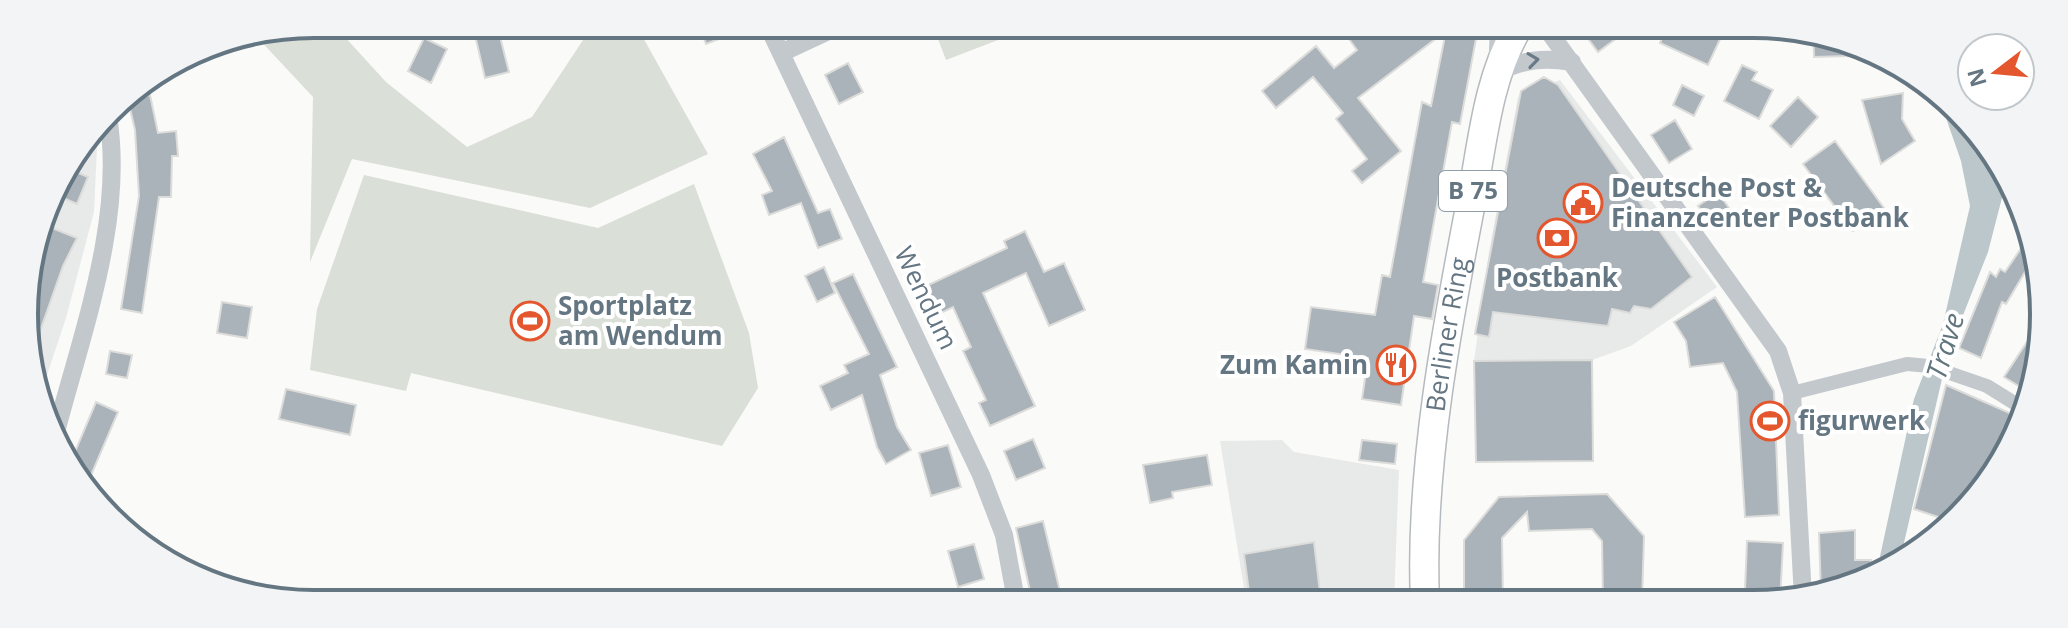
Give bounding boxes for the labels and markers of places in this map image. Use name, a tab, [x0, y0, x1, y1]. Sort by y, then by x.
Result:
place label: Deutsche Post & Finanzcenter Postbank	[1611, 169, 1910, 235]
public building icon: Deutsche Post & Finanzcenter Postbank	[1562, 182, 1604, 224]
bank icon: Postbank	[1536, 217, 1578, 259]
place label: Postbank	[1496, 259, 1619, 295]
place label: Sportplatz am Wendum	[558, 287, 723, 353]
sports icon: Sportplatz am Wendum	[509, 300, 551, 342]
restaurant icon: Zum Kamin	[1375, 344, 1417, 386]
place label: Zum Kamin	[1220, 346, 1368, 382]
sports icon: figurwerk	[1749, 400, 1791, 442]
place label: figurwerk	[1798, 402, 1926, 438]

